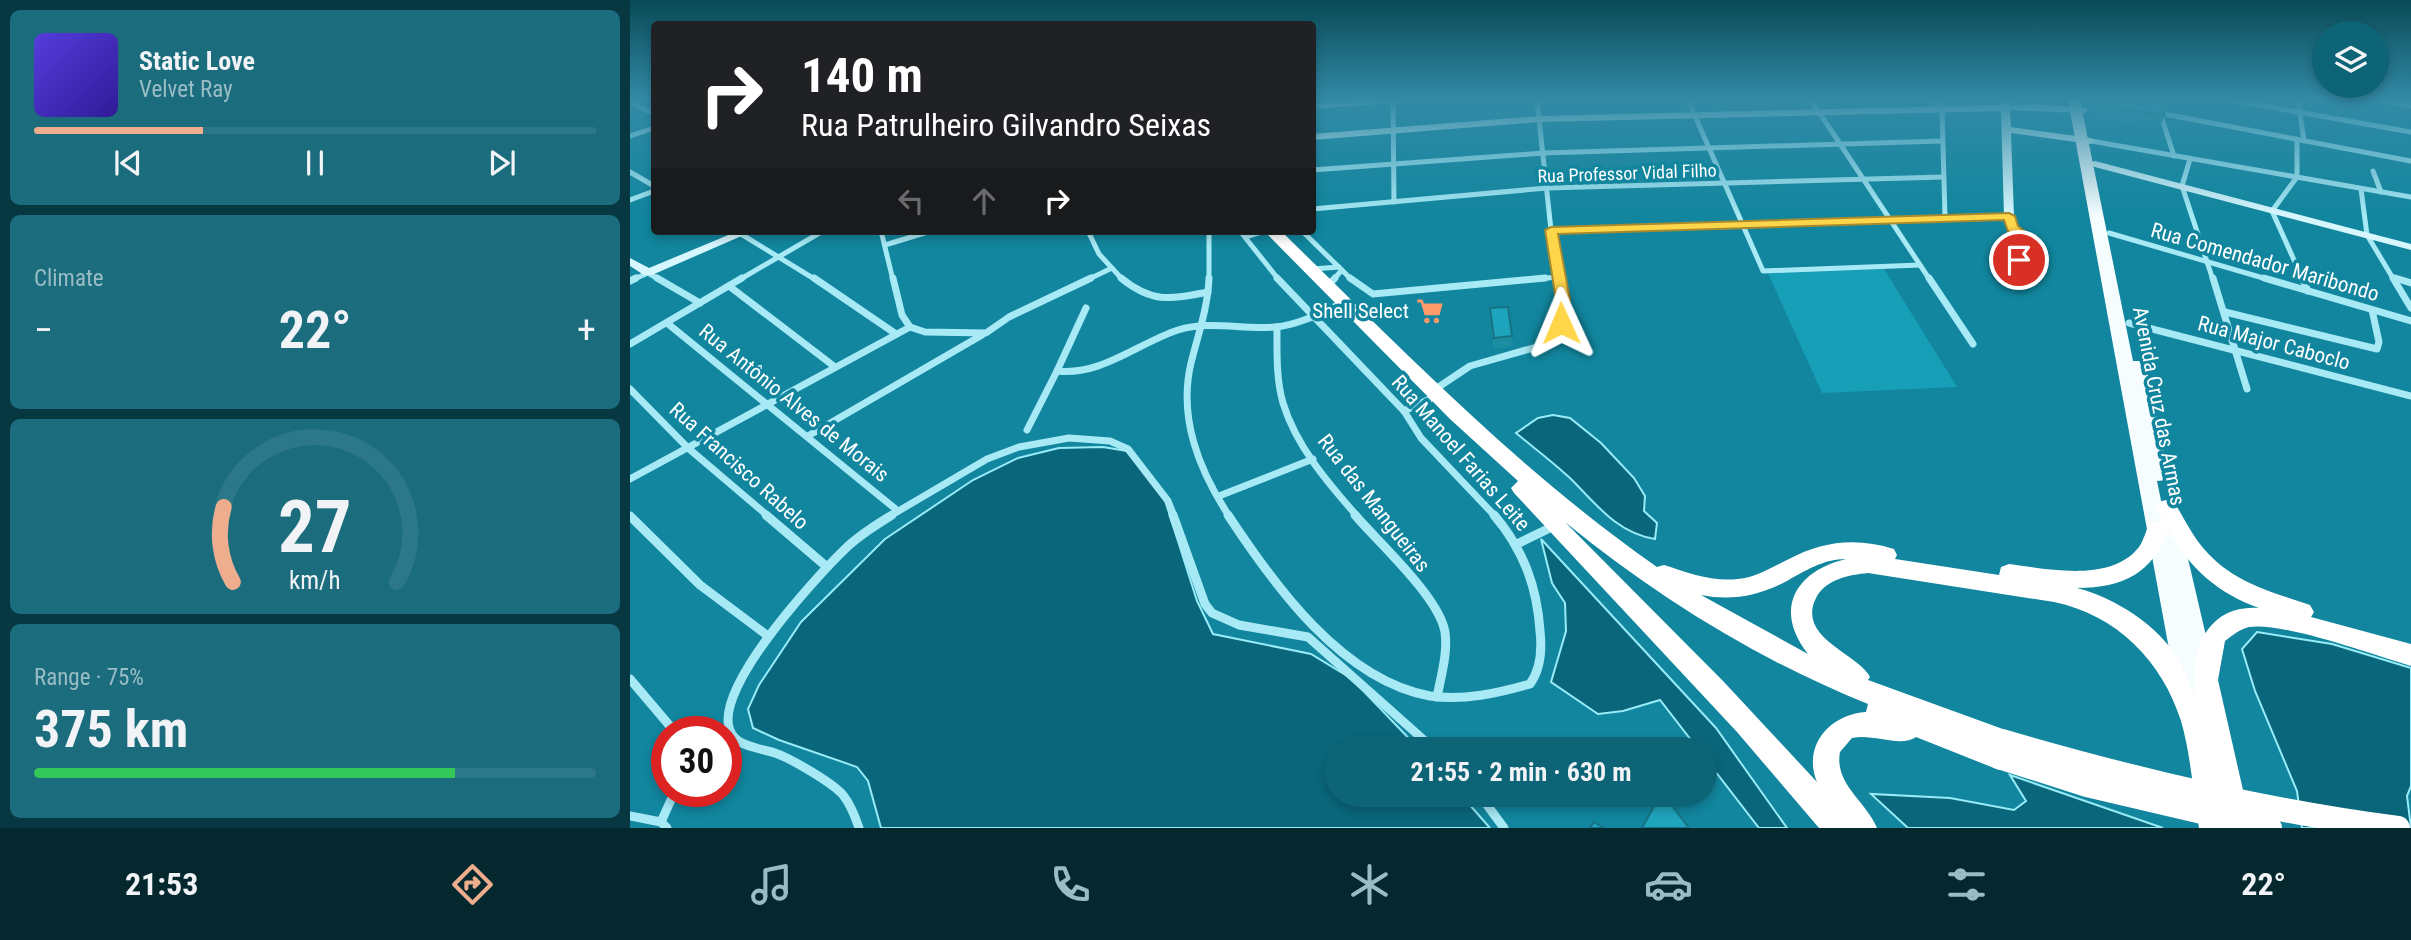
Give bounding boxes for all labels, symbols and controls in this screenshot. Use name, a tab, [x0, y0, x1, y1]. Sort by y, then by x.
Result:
map controls	[2312, 21, 2389, 98]
button: layers	[2312, 21, 2389, 98]
text: Static Love	[139, 46, 255, 76]
text: 140 m	[801, 47, 923, 104]
icon: right	[686, 49, 777, 140]
text: Velvet Ray	[139, 76, 233, 103]
text: Rua Patrulheiro Gilvandro Seixas	[801, 106, 1211, 144]
icon: previous	[109, 144, 147, 182]
icon: pause	[296, 144, 334, 182]
icon: next	[483, 144, 521, 182]
street label: Rua Professor Vidal Filho	[1537, 159, 1717, 187]
icon: left	[892, 182, 930, 220]
icon: ahead	[965, 182, 1003, 220]
icon: right	[1038, 182, 1076, 220]
street label: Rua Comendador Maribondo	[2148, 218, 2382, 306]
pin	[1989, 230, 2049, 290]
icon: arrive	[2000, 241, 2038, 279]
text: Climate	[34, 265, 104, 292]
position arrow	[1524, 286, 1598, 360]
supermarket icon: Shell Select	[1415, 296, 1445, 326]
place label: Shell Select	[1312, 299, 1409, 323]
text: 22°	[279, 300, 351, 361]
street label: Avenida Cruz das Armas	[2128, 305, 2190, 507]
text: −	[34, 308, 53, 352]
text: +	[577, 308, 596, 352]
street label: Rua Major Caboclo	[2195, 311, 2353, 375]
street label: Rua Antônio Alves de Morais	[694, 319, 894, 487]
street label: Rua Manoel Farias Leite	[1387, 370, 1535, 536]
street label: Rua Francisco Rabelo	[665, 397, 813, 535]
street label: Rua das Mangueiras	[1313, 429, 1435, 577]
text: 27	[278, 485, 352, 571]
text: km/h	[289, 566, 341, 595]
text: Range · 75%	[34, 664, 144, 691]
text: 375 km	[34, 699, 188, 760]
speed limit sign: 30	[651, 716, 742, 807]
text: 21:55 · 2 min · 630 m	[1411, 757, 1631, 787]
icon: directions	[448, 860, 497, 909]
icon: music	[747, 860, 796, 909]
icon: phone	[1046, 860, 1095, 909]
icon: climate	[1345, 860, 1394, 909]
icon: car	[1644, 860, 1693, 909]
icon: filters	[1942, 860, 1991, 909]
text: 21:53	[125, 865, 198, 903]
text: 22°	[2241, 865, 2286, 903]

